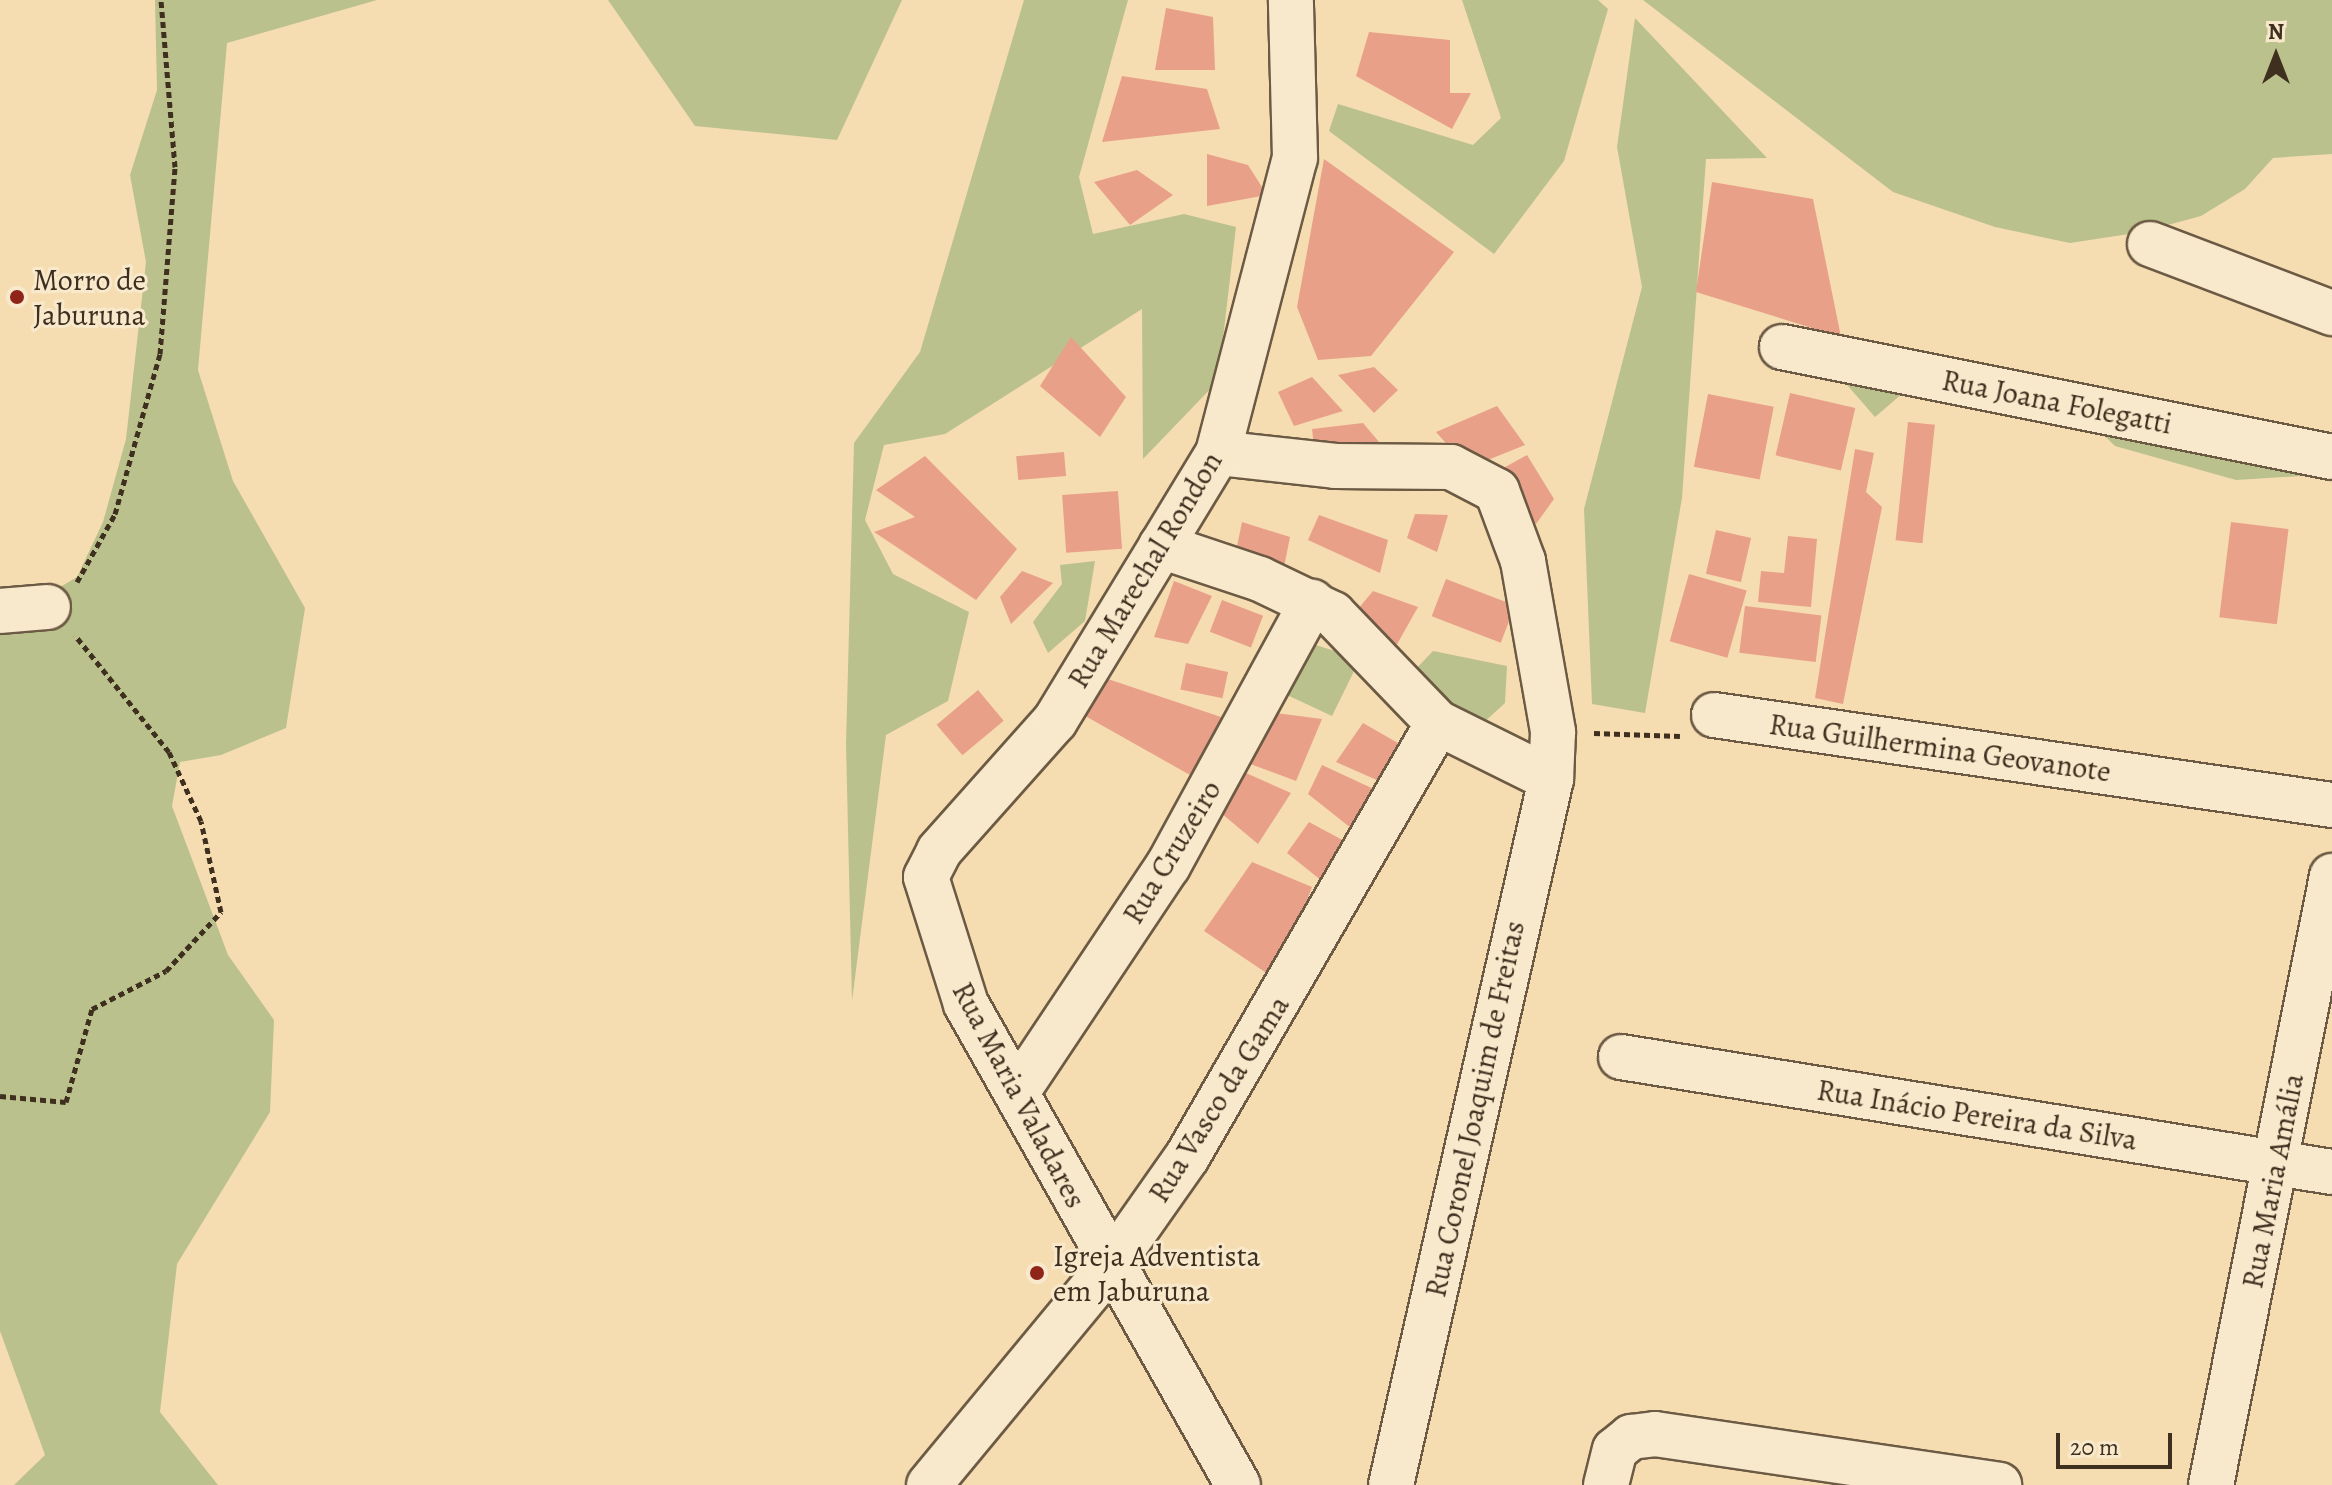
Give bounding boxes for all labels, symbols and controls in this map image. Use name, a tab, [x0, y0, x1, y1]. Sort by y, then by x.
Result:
north arrow	[2236, 16, 2316, 96]
text: N	[2268, 17, 2284, 47]
place label: Morro de Jaburuna	[33, 262, 146, 332]
marker: Morro de Jaburuna	[8, 288, 26, 306]
street label: Rua Joana Folegatti	[1939, 362, 2175, 442]
street label: Rua Marechal Rondon	[1060, 445, 1230, 695]
street label: Rua Guilhermina Geovanote	[1767, 706, 2113, 790]
street label: Rua Cruzeiro	[1115, 774, 1229, 930]
street label: Rua Coronel Joaquim de Freitas	[1417, 918, 1533, 1300]
street label: Rua Maria Valadares	[944, 976, 1094, 1214]
street label: Rua Vasco da Gama	[1141, 989, 1297, 1209]
street label: Rua Maria Amália	[2235, 1070, 2311, 1292]
street label: Rua Inácio Pereira da Silva	[1814, 1072, 2140, 1158]
place label: Igreja Adventista em Jaburuna	[1053, 1238, 1261, 1308]
marker: Igreja Adventista em Jaburuna	[1028, 1264, 1046, 1282]
scale bar	[2060, 1417, 2176, 1467]
text: 20 m	[2070, 1431, 2119, 1463]

